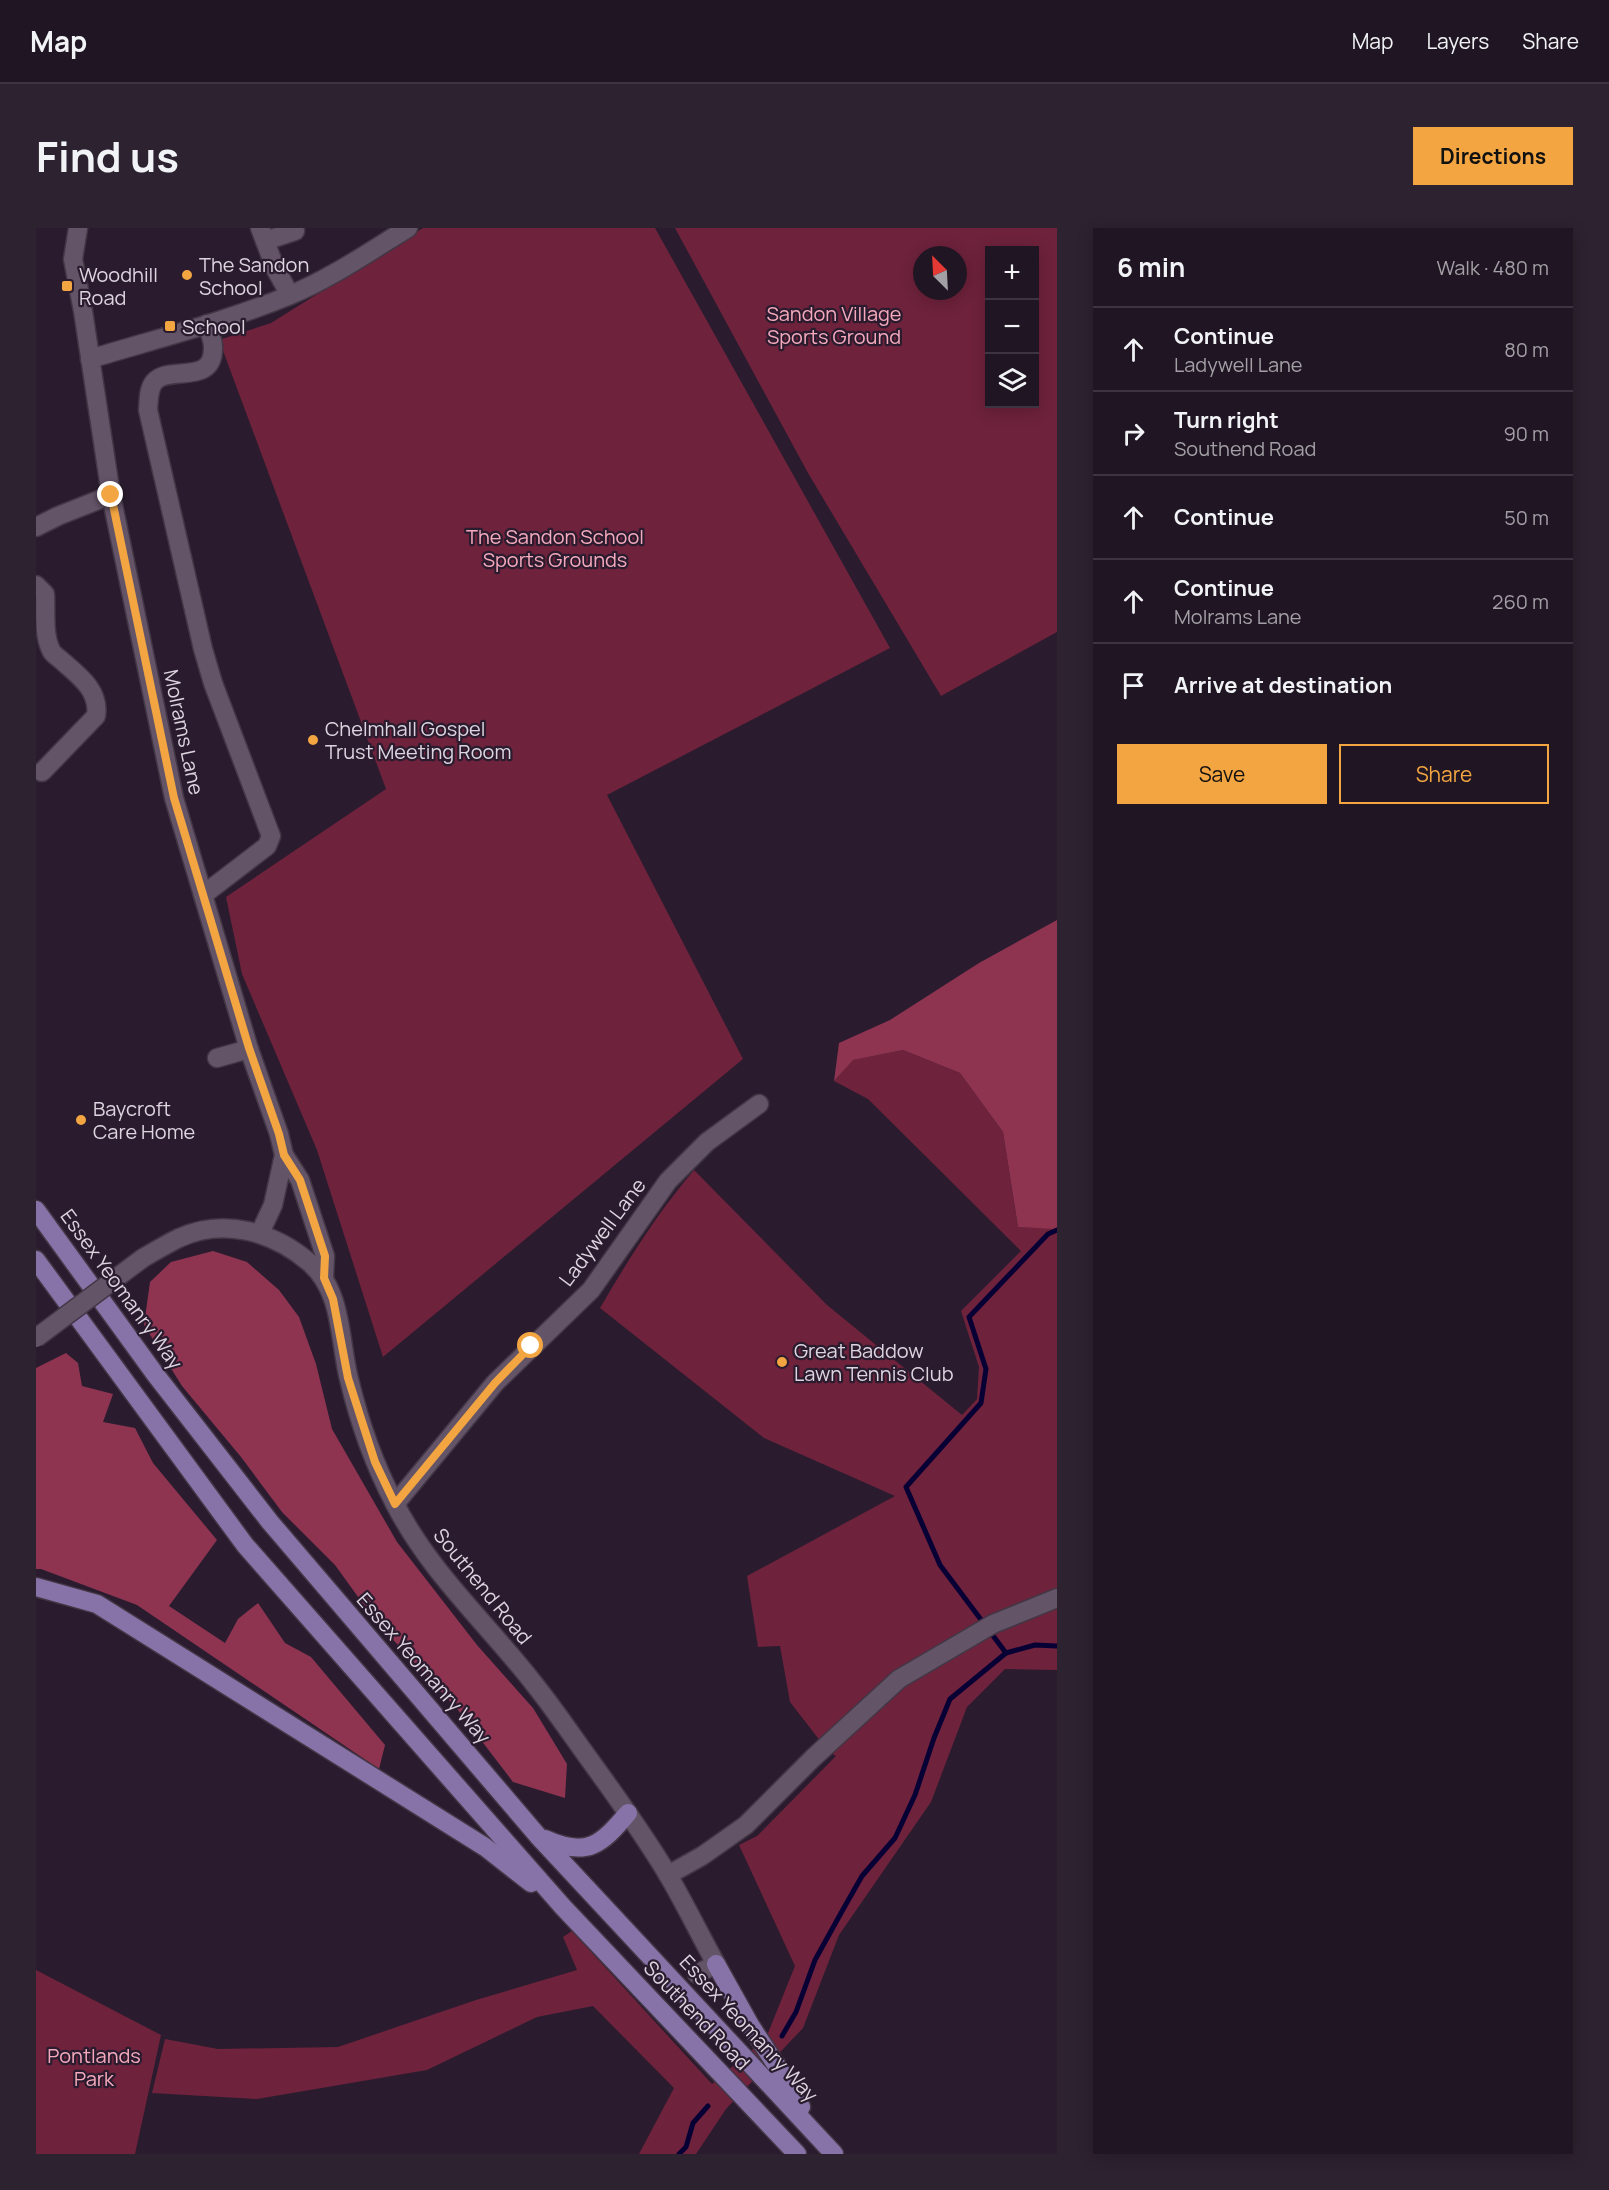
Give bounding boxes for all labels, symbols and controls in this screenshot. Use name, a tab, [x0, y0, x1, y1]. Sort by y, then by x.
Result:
text: Map	[30, 22, 87, 60]
text: Map	[1352, 27, 1393, 55]
text: Layers	[1426, 27, 1489, 55]
text: Share	[1522, 27, 1579, 55]
text: Find us	[36, 127, 179, 185]
button: Directions	[1413, 127, 1573, 185]
north arrow	[913, 246, 967, 300]
map controls	[985, 246, 1039, 408]
button: +	[985, 246, 1039, 300]
text: 6 min	[1117, 249, 1185, 285]
place label: The Sandon School	[199, 251, 309, 301]
text: Walk · 480 m	[1436, 254, 1549, 281]
place label: Woodhill Road	[79, 261, 158, 311]
marker: The Sandon School	[180, 268, 194, 282]
marker: Woodhill Road	[60, 279, 74, 293]
park label: Sandon Village Sports Ground	[766, 300, 902, 350]
button: −	[985, 300, 1039, 354]
place label: School	[182, 313, 246, 340]
marker: School	[163, 319, 177, 333]
text: Continue	[1174, 321, 1274, 351]
icon: ahead	[1117, 333, 1150, 366]
text: 80 m	[1504, 336, 1549, 363]
text: Ladywell Lane	[1174, 351, 1303, 378]
button: layers	[985, 354, 1039, 408]
text: Turn right	[1174, 405, 1279, 435]
icon: right	[1117, 417, 1150, 450]
text: 90 m	[1503, 420, 1549, 447]
text: Southend Road	[1174, 435, 1316, 462]
route end	[97, 481, 123, 507]
icon: ahead	[1117, 501, 1150, 534]
text: Continue	[1174, 502, 1274, 532]
text: 50 m	[1504, 504, 1549, 531]
park label: The Sandon School Sports Grounds	[466, 523, 644, 573]
text: Continue	[1174, 573, 1274, 603]
icon: ahead	[1117, 585, 1150, 618]
text: 260 m	[1492, 588, 1549, 615]
text: Molrams Lane	[1174, 603, 1302, 630]
street label: Molrams Lane	[158, 667, 210, 797]
icon: arrive	[1117, 669, 1150, 702]
text: Arrive at destination	[1174, 670, 1392, 700]
place label: Chelmhall Gospel Trust Meeting Room	[325, 715, 511, 765]
marker: Chelmhall Gospel Trust Meeting Room	[306, 733, 320, 747]
button: Save	[1117, 744, 1327, 804]
button: Share	[1339, 744, 1549, 804]
place label: Baycroft Care Home	[93, 1095, 195, 1145]
marker: Baycroft Care Home	[74, 1113, 88, 1127]
street label: Ladywell Lane	[553, 1173, 651, 1291]
street label: Essex Yeomanry Way	[55, 1204, 190, 1375]
route start	[517, 1332, 543, 1358]
place label: Great Baddow Lawn Tennis Club	[794, 1337, 954, 1387]
marker: Great Baddow Lawn Tennis Club	[775, 1355, 789, 1369]
street label: Southend Road	[428, 1522, 538, 1650]
street label: Essex Yeomanry Way	[351, 1587, 497, 1750]
street label: Essex Yeomanry Way	[674, 1949, 825, 2108]
street label: Southend Road	[638, 1954, 756, 2076]
park label: Pontlands Park	[47, 2042, 141, 2092]

